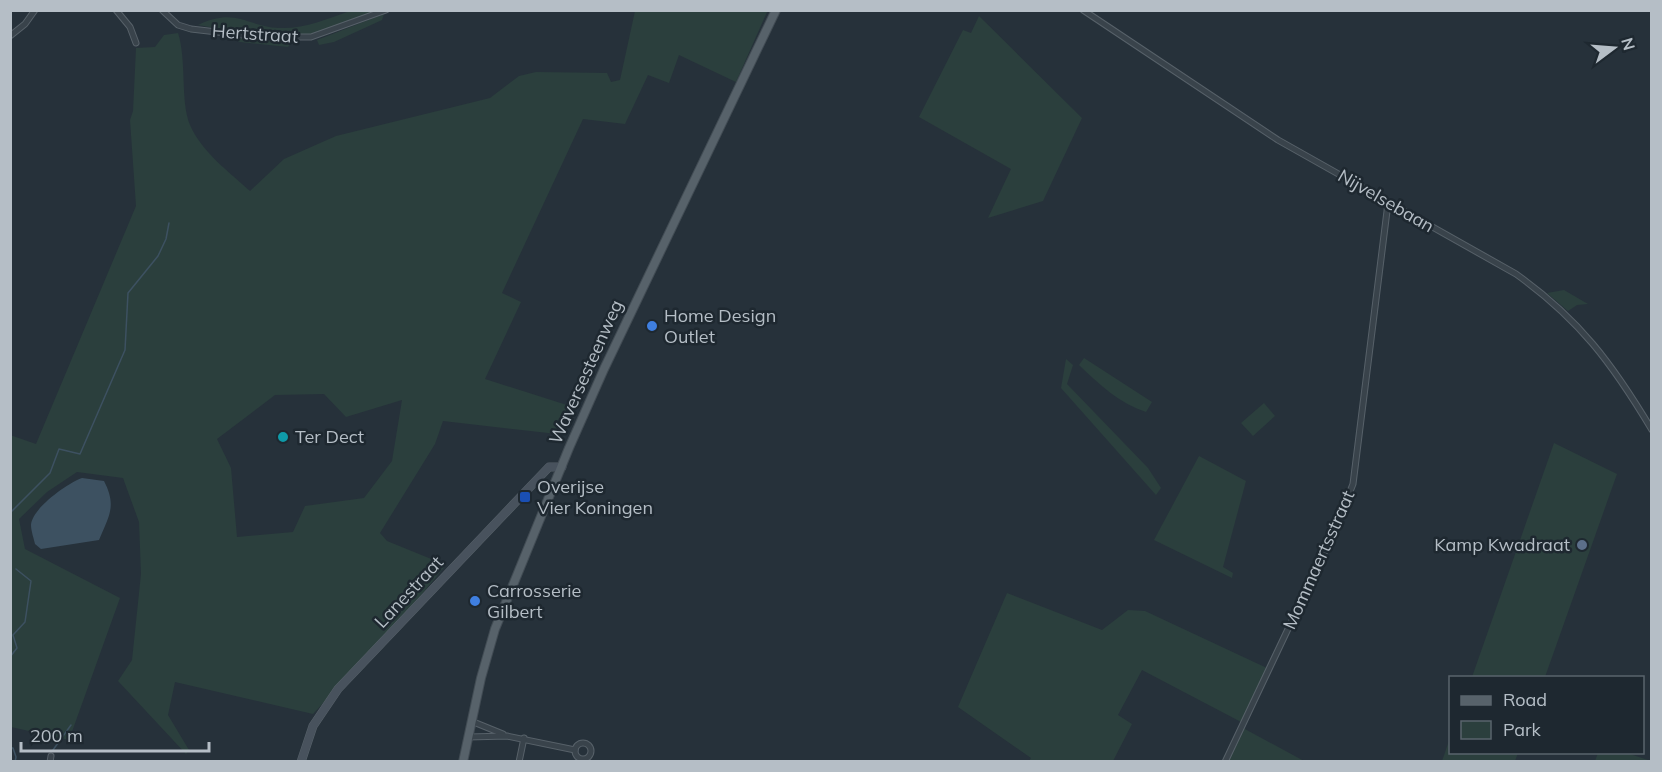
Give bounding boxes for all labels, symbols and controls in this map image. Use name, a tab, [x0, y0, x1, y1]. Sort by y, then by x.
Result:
north arrow	[1584, 18, 1644, 78]
street label: Hertstraat	[211, 19, 299, 48]
text: N	[1617, 35, 1640, 52]
street label: Nijvelsebaan	[1334, 164, 1438, 237]
street label: Waversesteenweg	[543, 296, 628, 447]
place label: Home Design Outlet	[664, 304, 776, 348]
marker: Home Design Outlet	[645, 319, 659, 333]
place label: Ter Dect	[295, 425, 364, 448]
marker: Ter Dect	[276, 430, 290, 444]
place label: Overijse Vier Koningen	[537, 475, 653, 519]
street label: Mommaertsstraat	[1278, 487, 1359, 633]
marker: Overijse Vier Koningen	[518, 490, 532, 504]
place label: Kamp Kwadraat	[1434, 533, 1570, 556]
marker: Kamp Kwadraat	[1575, 538, 1589, 552]
street label: Lanestraat	[369, 551, 448, 633]
place label: Carrosserie Gilbert	[487, 579, 581, 623]
marker: Carrosserie Gilbert	[468, 594, 482, 608]
legend	[1449, 676, 1644, 754]
text: Road	[1503, 688, 1547, 711]
scale bar	[21, 715, 208, 753]
text: Park	[1503, 718, 1542, 741]
text: 200 m	[30, 724, 83, 747]

